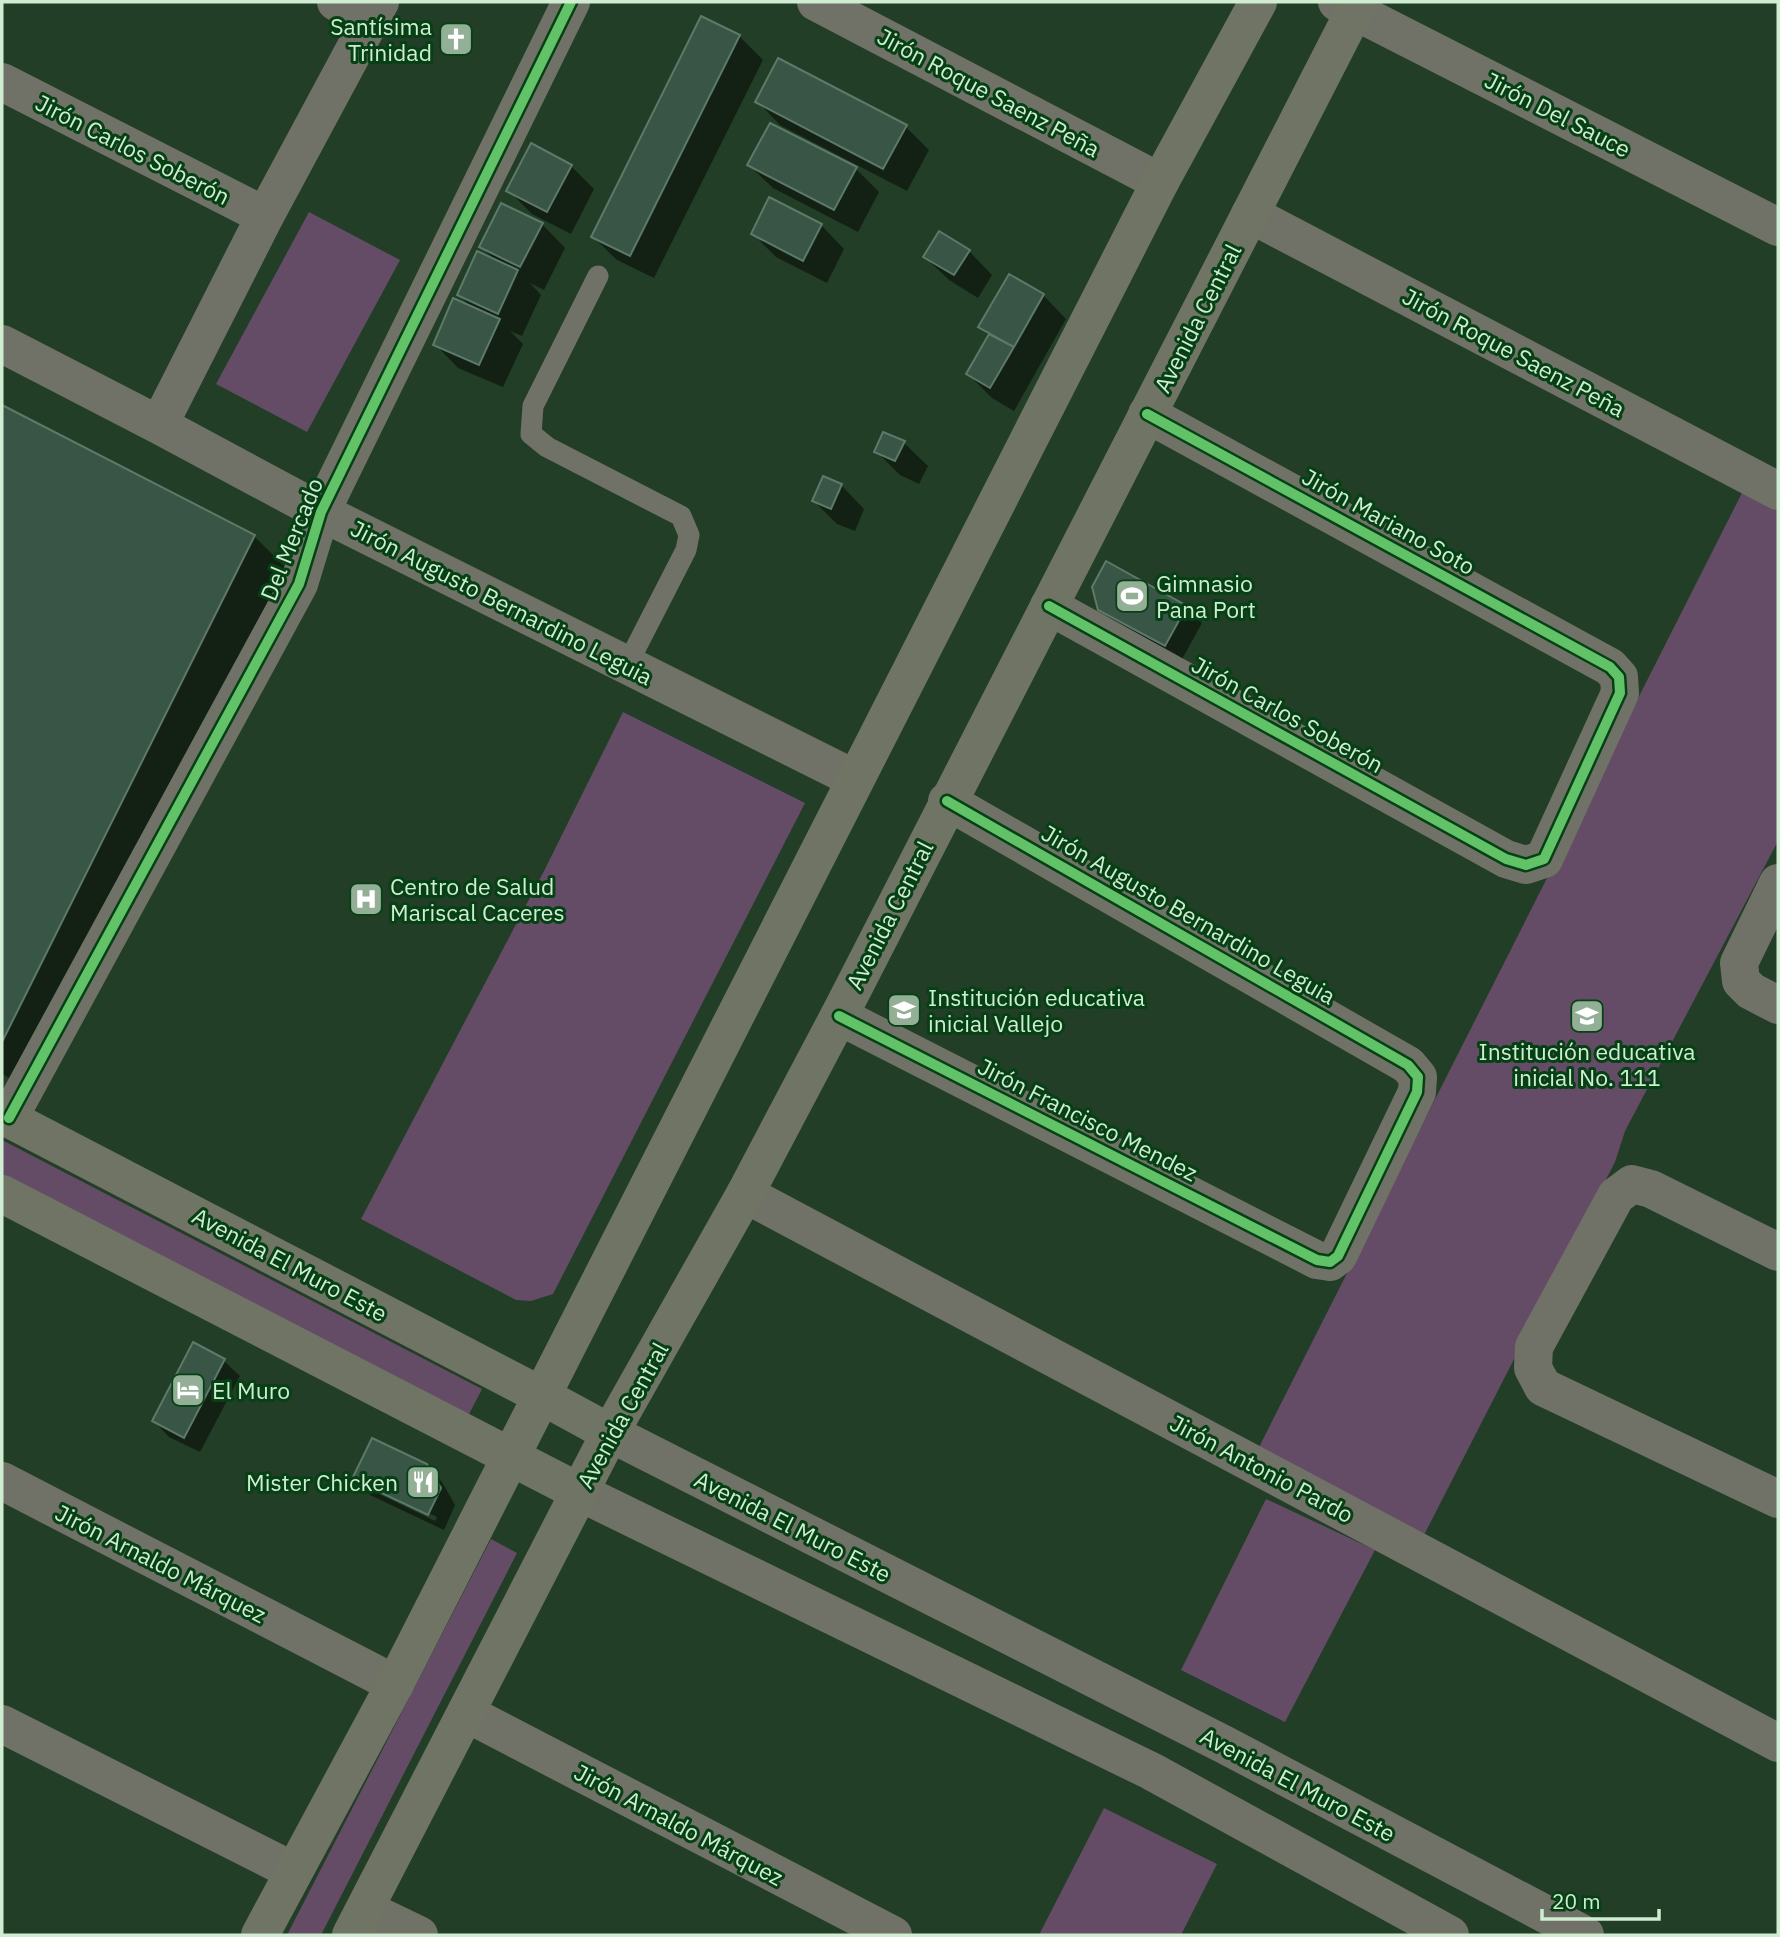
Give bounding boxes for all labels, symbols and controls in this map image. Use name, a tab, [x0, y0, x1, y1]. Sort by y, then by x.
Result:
place label: Santísima Trinidad	[330, 11, 432, 67]
church icon: Santísima Trinidad	[437, 20, 475, 58]
street label: Jirón Roque Saenz Peña	[873, 21, 1105, 163]
street label: Jirón Del Sauce	[1480, 64, 1636, 164]
street label: Jirón Carlos Soberón	[31, 87, 235, 211]
street label: Avenida Central	[1147, 239, 1247, 397]
street label: Jirón Roque Saenz Peña	[1398, 281, 1630, 423]
street label: Jirón Mariano Soto	[1297, 461, 1481, 581]
street label: Del Mercado	[253, 473, 329, 605]
street label: Jirón Augusto Bernardino Leguia	[346, 513, 658, 691]
place label: Gimnasio Pana Port	[1156, 568, 1256, 624]
sports icon: Gimnasio Pana Port	[1113, 577, 1151, 615]
street label: Jirón Carlos Soberón	[1187, 649, 1389, 779]
street label: Jirón Augusto Bernardino Leguia	[1037, 817, 1341, 1011]
street label: Avenida Central	[839, 836, 939, 994]
place label: Centro de Salud Mariscal Caceres	[390, 871, 565, 927]
hospital icon: Centro de Salud Mariscal Caceres	[347, 880, 385, 918]
place label: Institución educativa inicial Vallejo	[928, 982, 1145, 1038]
school or university icon: Institución educativa inicial Vallejo	[885, 991, 923, 1029]
school or university icon: Institución educativa inicial No. 111	[1568, 997, 1606, 1035]
place label: Institución educativa inicial No. 111	[1478, 1036, 1696, 1092]
street label: Jirón Francisco Mendez	[973, 1051, 1203, 1187]
street label: Avenida El Muro Este	[187, 1200, 393, 1328]
street label: Avenida Central	[569, 1337, 675, 1493]
hotel icon: El Muro	[169, 1371, 207, 1409]
place label: El Muro	[212, 1375, 290, 1405]
street label: Jirón Antonio Pardo	[1165, 1407, 1359, 1529]
restaurant icon: Mister Chicken	[404, 1463, 442, 1501]
street label: Avenida El Muro Este	[690, 1464, 896, 1588]
place label: Mister Chicken	[246, 1467, 398, 1497]
street label: Jirón Arnaldo Márquez	[51, 1497, 271, 1629]
street label: Avenida El Muro Este	[1195, 1720, 1401, 1848]
street label: Jirón Arnaldo Márquez	[569, 1756, 789, 1892]
scale bar	[1542, 1878, 1659, 1922]
text: 20 m	[1552, 1887, 1601, 1915]

